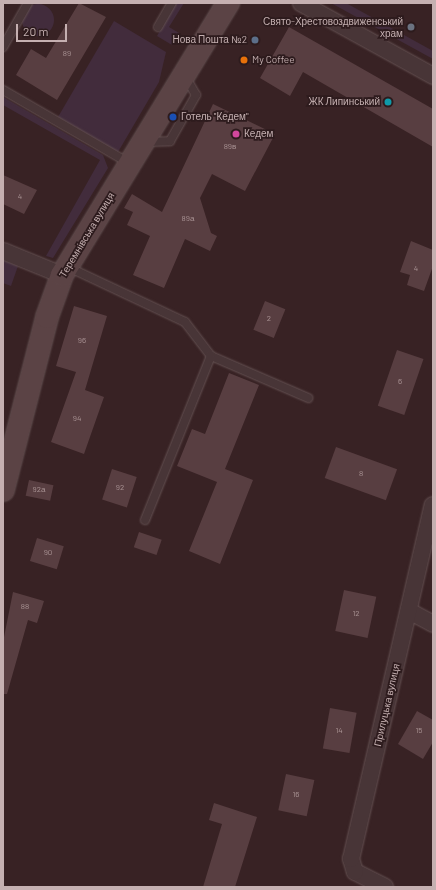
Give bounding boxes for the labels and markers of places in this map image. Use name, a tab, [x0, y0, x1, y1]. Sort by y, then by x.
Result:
place label: Свято-Хрестовоздвиженський храм	[263, 15, 403, 38]
marker: Свято-Хрестовоздвиженський храм	[406, 22, 416, 32]
place label: Нова Пошта №2	[173, 34, 247, 46]
marker: Нова Пошта №2	[250, 35, 260, 45]
place label: My Coffee	[252, 54, 295, 66]
marker: My Coffee	[239, 55, 249, 65]
place label: ЖК Липинський	[309, 96, 380, 108]
marker: ЖК Липинський	[383, 97, 393, 107]
place label: Готель "Кедем"	[181, 111, 249, 123]
marker: Готель "Кедем"	[168, 112, 178, 122]
place label: Кедем	[244, 128, 273, 140]
marker: Кедем	[231, 129, 241, 139]

